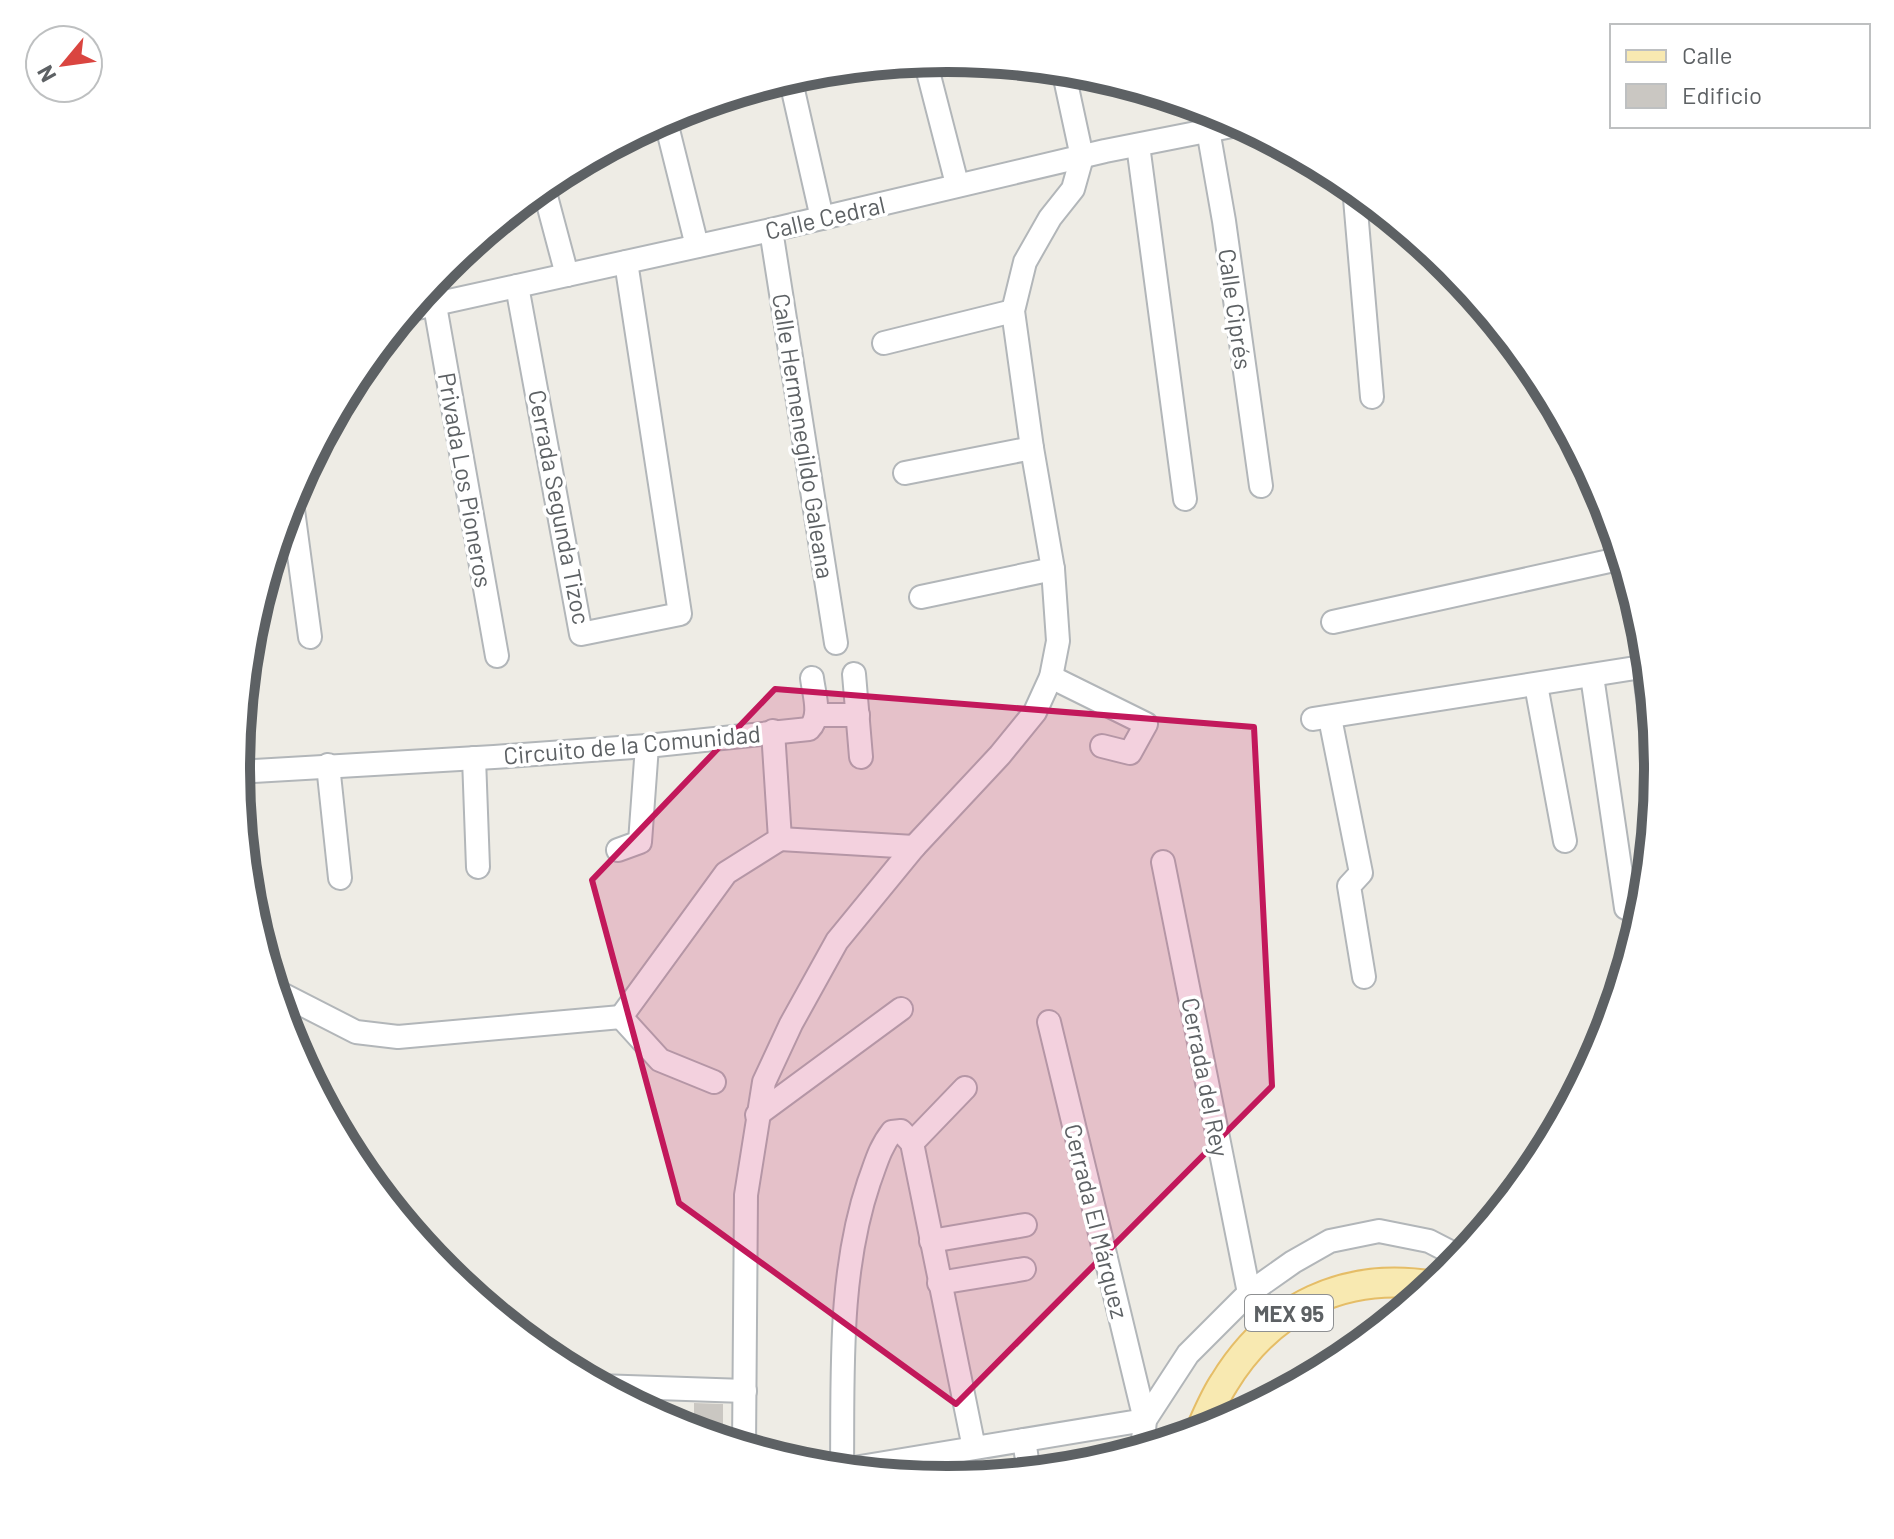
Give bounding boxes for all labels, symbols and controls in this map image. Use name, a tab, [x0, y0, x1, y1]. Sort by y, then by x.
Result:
north arrow	[24, 24, 104, 104]
legend	[1610, 24, 1870, 128]
text: Calle	[1682, 40, 1733, 69]
text: N	[31, 61, 61, 87]
text: Edificio	[1682, 80, 1762, 109]
street label: Calle Cedral	[762, 189, 888, 245]
street label: Calle Ciprés	[1213, 247, 1259, 371]
street label: Calle Hermenegildo Galeana	[767, 291, 841, 581]
street label: Privada Los Pioneros	[433, 370, 499, 590]
street label: Cerrada Segunda Tizoc	[523, 387, 597, 627]
street label: Circuito de la Comunidad	[502, 718, 762, 770]
street label: Cerrada del Rey	[1176, 995, 1236, 1159]
street label: Cerrada El Márquez	[1059, 1121, 1135, 1321]
road number: MEX 95	[1245, 1295, 1333, 1331]

